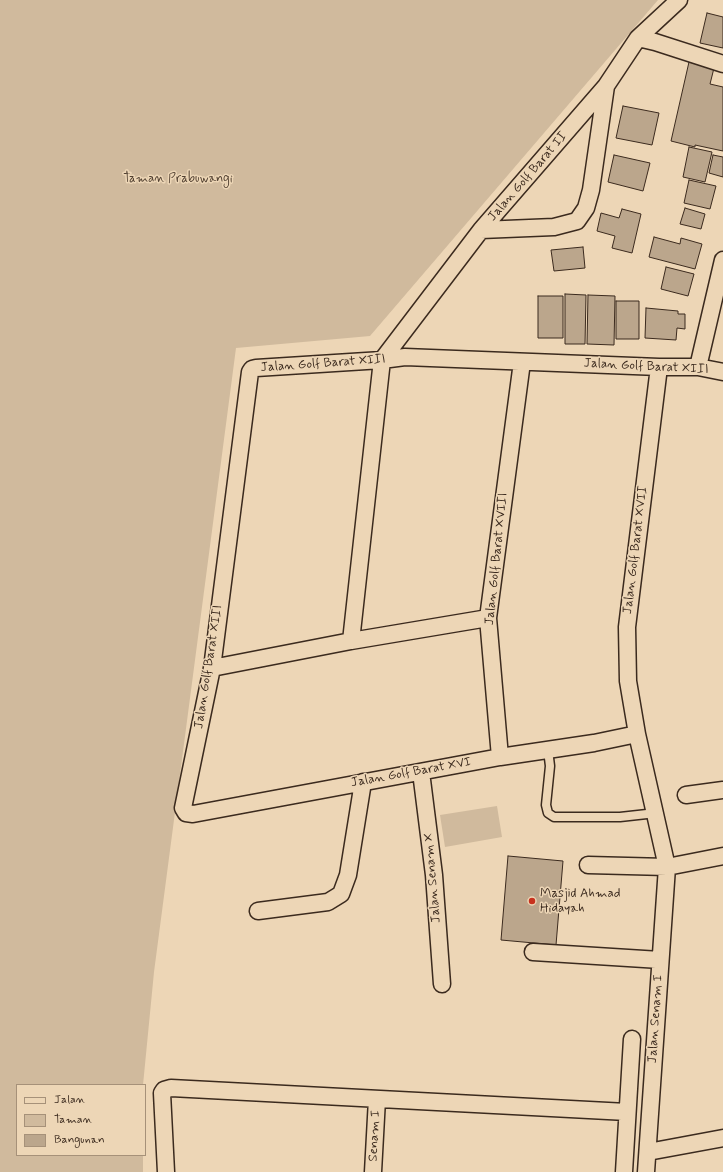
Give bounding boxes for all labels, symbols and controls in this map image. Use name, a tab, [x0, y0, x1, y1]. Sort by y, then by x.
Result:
street label: Jalan Golf Barat II	[485, 129, 571, 225]
park label: Taman Prabuwangi	[123, 171, 233, 187]
street label: Jalan Golf Barat XIII	[260, 352, 386, 376]
street label: Jalan Golf Barat XIII	[583, 356, 709, 378]
street label: Jalan Golf Barat XVII	[620, 485, 652, 615]
street label: Jalan Golf Barat XVIII	[482, 492, 512, 626]
street label: Jalan Golf Barat XIII	[192, 604, 226, 730]
street label: Jalan Golf Barat XVI	[350, 755, 472, 791]
street label: Jalan Senam X	[421, 832, 445, 924]
place label: Masjid Ahmad Hidayah	[540, 886, 621, 917]
marker: Masjid Ahmad Hidayah	[527, 896, 537, 906]
street label: Jalan Senam I	[645, 974, 667, 1064]
legend	[16, 1084, 146, 1156]
text: Jalan	[54, 1092, 85, 1108]
street label: Senam I	[366, 1110, 384, 1162]
text: Taman	[54, 1112, 92, 1128]
text: Bangunan	[54, 1132, 105, 1148]

